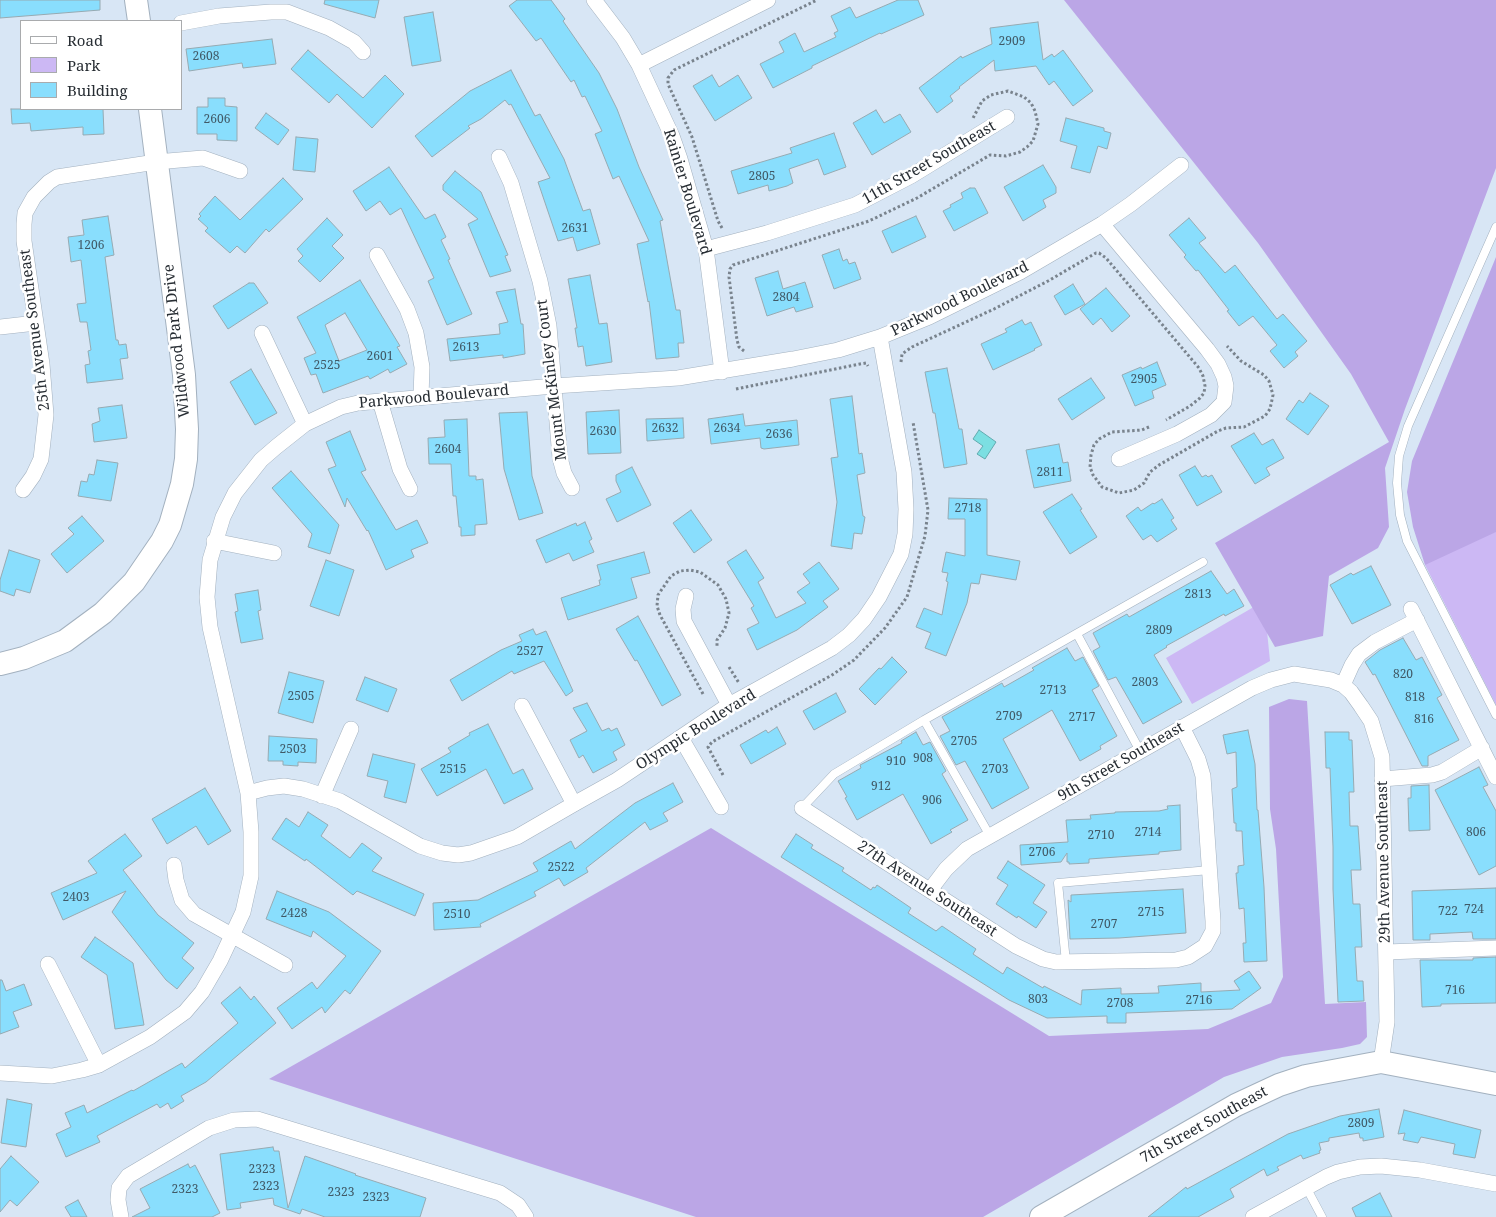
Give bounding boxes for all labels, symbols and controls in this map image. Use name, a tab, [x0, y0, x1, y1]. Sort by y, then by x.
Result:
legend	[20, 20, 182, 110]
text: Road	[67, 30, 103, 50]
house number: 2909	[999, 35, 1025, 49]
house number: 2608	[193, 50, 219, 64]
text: Park	[67, 55, 100, 75]
text: Building	[67, 80, 128, 100]
house number: 2606	[204, 113, 230, 127]
street label: 11th Street Southeast	[859, 117, 999, 209]
street label: Rainier Boulevard	[659, 127, 715, 257]
house number: 2805	[749, 170, 775, 184]
house number: 2631	[562, 222, 588, 236]
house number: 1206	[78, 239, 104, 253]
street label: 25th Avenue Southeast	[16, 248, 54, 412]
street label: Parkwood Boulevard	[888, 258, 1032, 340]
street label: Wildwood Park Drive	[160, 263, 194, 419]
house number: 2804	[773, 291, 799, 305]
street label: Mount McKinley Court	[533, 298, 571, 462]
house number: 2613	[453, 341, 479, 355]
house number: 2601	[367, 350, 393, 364]
house number: 2525	[314, 359, 340, 373]
house number: 2905	[1131, 373, 1157, 387]
street label: Parkwood Boulevard	[358, 381, 510, 413]
house number: 2632	[652, 422, 678, 436]
house number: 2634	[714, 422, 740, 436]
house number: 2630	[590, 425, 616, 439]
house number: 2636	[766, 428, 792, 442]
house number: 2604	[435, 443, 461, 457]
house number: 2811	[1037, 466, 1063, 480]
house number: 2718	[955, 502, 981, 516]
house number: 2813	[1185, 588, 1211, 602]
house number: 2809	[1146, 624, 1172, 638]
house number: 2527	[517, 645, 543, 659]
house number: 820	[1393, 668, 1413, 682]
house number: 2803	[1132, 676, 1158, 690]
house number: 2713	[1040, 684, 1066, 698]
street label: Olympic Boulevard	[633, 686, 759, 774]
house number: 2505	[288, 690, 314, 704]
house number: 818	[1405, 691, 1425, 705]
house number: 2709	[996, 710, 1022, 724]
house number: 2717	[1069, 711, 1095, 725]
house number: 816	[1414, 713, 1434, 727]
street label: 9th Street Southeast	[1055, 719, 1187, 805]
house number: 2705	[951, 735, 977, 749]
house number: 2503	[280, 743, 306, 757]
house number: 908	[913, 752, 933, 766]
house number: 910	[886, 755, 906, 769]
house number: 2515	[440, 763, 466, 777]
house number: 2703	[982, 763, 1008, 777]
house number: 912	[871, 780, 891, 794]
street label: 29th Avenue Southeast	[1374, 781, 1394, 943]
house number: 906	[922, 794, 942, 808]
house number: 2714	[1135, 826, 1161, 840]
house number: 806	[1466, 826, 1486, 840]
house number: 2710	[1088, 829, 1114, 843]
street label: 27th Avenue Southeast	[854, 837, 1000, 941]
house number: 2706	[1029, 846, 1055, 860]
house number: 2522	[548, 861, 574, 875]
house number: 2403	[63, 891, 89, 905]
house number: 724	[1464, 903, 1484, 917]
house number: 722	[1438, 905, 1458, 919]
house number: 2715	[1138, 906, 1164, 920]
house number: 2428	[281, 907, 307, 921]
house number: 2510	[444, 908, 470, 922]
house number: 2707	[1091, 918, 1117, 932]
house number: 716	[1445, 984, 1465, 998]
house number: 803	[1028, 993, 1048, 1007]
house number: 2716	[1186, 994, 1212, 1008]
house number: 2708	[1107, 997, 1133, 1011]
street label: 7th Street Southeast	[1137, 1083, 1271, 1167]
house number: 2809	[1348, 1117, 1374, 1131]
house number: 2323	[249, 1163, 275, 1177]
house number: 2323	[253, 1180, 279, 1194]
house number: 2323	[172, 1183, 198, 1197]
house number: 2323	[328, 1186, 354, 1200]
house number: 2323	[363, 1191, 389, 1205]

